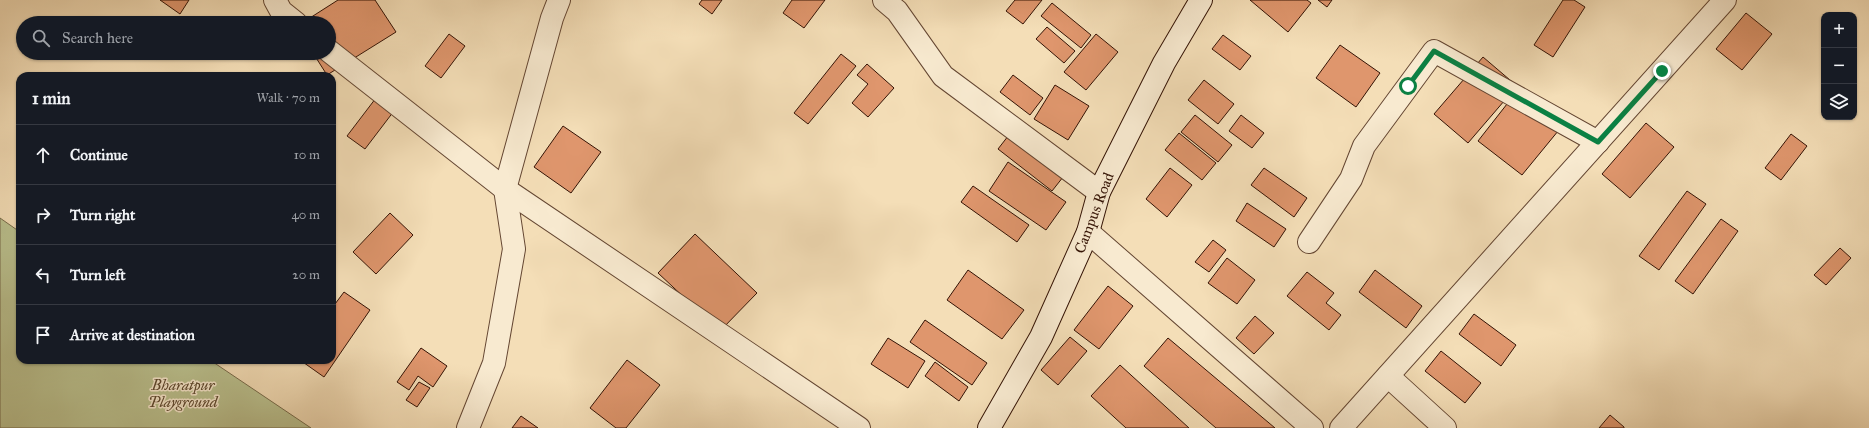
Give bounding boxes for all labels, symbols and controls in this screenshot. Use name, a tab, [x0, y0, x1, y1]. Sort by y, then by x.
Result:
map controls	[1821, 12, 1857, 120]
button: +	[1821, 12, 1857, 48]
search box	[16, 16, 336, 60]
icon: search	[30, 27, 52, 49]
text: Search here	[62, 29, 133, 47]
button: −	[1821, 48, 1857, 84]
route end	[1653, 62, 1671, 80]
route start	[1399, 77, 1417, 95]
button: layers	[1821, 84, 1857, 120]
text: 1 min	[32, 88, 71, 109]
text: Walk · 70 m	[257, 90, 320, 106]
icon: ahead	[32, 144, 54, 166]
text: Continue	[70, 146, 128, 164]
text: 10 m	[294, 147, 320, 163]
street label: Campus Road	[1070, 170, 1118, 256]
icon: right	[32, 204, 54, 226]
text: Turn right	[70, 206, 135, 224]
text: 40 m	[291, 207, 320, 223]
icon: left	[32, 264, 54, 286]
text: Turn left	[70, 266, 126, 284]
text: 20 m	[292, 267, 320, 283]
icon: arrive	[32, 324, 54, 346]
text: Arrive at destination	[70, 326, 195, 344]
park label: Bharatpur Playground	[148, 376, 219, 411]

